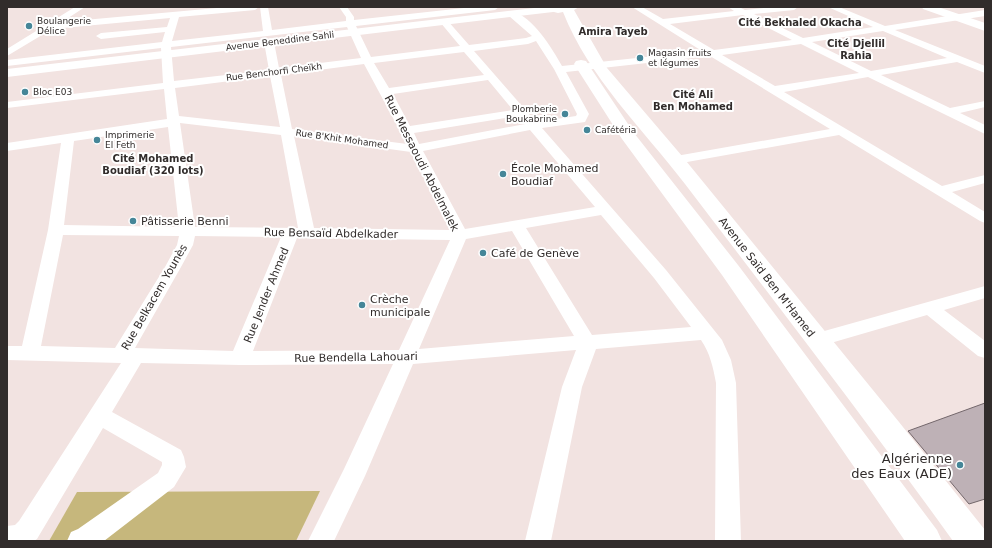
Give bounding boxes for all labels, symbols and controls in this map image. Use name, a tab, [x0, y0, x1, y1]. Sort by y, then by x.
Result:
place label: Boulangerie Délice	[37, 16, 92, 36]
district label: Cité Bekhaled Okacha	[738, 17, 862, 28]
marker: Boulangerie Délice	[24, 21, 34, 31]
district label: Amira Tayeb	[578, 26, 648, 37]
street label: Avenue Beneddine Sahli	[225, 29, 335, 53]
district label: Cité Djellil Rahia	[827, 38, 885, 61]
place label: Magasin fruits et légumes	[648, 48, 712, 68]
marker: Magasin fruits et légumes	[635, 53, 645, 63]
street label: Rue Benchorfi Cheïkh	[225, 61, 323, 83]
marker: Bloc E03	[20, 87, 30, 97]
place label: Bloc E03	[33, 87, 72, 97]
district label: Cité Ali Ben Mohamed	[653, 89, 733, 112]
street label: Rue Messaoudi Abdelmalek	[381, 93, 462, 234]
place label: Plomberie Boukabrine	[506, 104, 557, 124]
marker: Plomberie Boukabrine	[560, 109, 570, 119]
marker: Cafétéria	[582, 125, 592, 135]
place label: Cafétéria	[595, 125, 636, 135]
street label: Rue B'Khit Mohamed	[295, 128, 389, 150]
place label: Imprimerie El Feth	[105, 130, 155, 150]
marker: Imprimerie El Feth	[92, 135, 102, 145]
district label: Cité Mohamed Boudiaf (320 lots)	[102, 153, 204, 176]
place label: École Mohamed Boudiaf	[511, 162, 598, 188]
marker: École Mohamed Boudiaf	[498, 169, 508, 179]
place label: Pâtisserie Benni	[141, 215, 229, 228]
street label: Avenue Saïd Ben M'Hamed	[716, 215, 817, 340]
marker: Pâtisserie Benni	[128, 216, 138, 226]
street label: Rue Bensaïd Abdelkader	[264, 226, 399, 241]
street label: Rue Belkacem Younès	[119, 242, 190, 353]
street label: Rue Jender Ahmed	[241, 245, 292, 345]
place label: Café de Genève	[491, 247, 579, 260]
marker: Café de Genève	[478, 248, 488, 258]
place label: Crèche municipale	[370, 293, 431, 319]
marker: Crèche municipale	[357, 300, 367, 310]
street label: Rue Bendella Lahouari	[294, 350, 418, 365]
place label: Algérienne des Eaux (ADE)	[851, 451, 952, 481]
marker: Algérienne des Eaux (ADE)	[955, 460, 965, 470]

